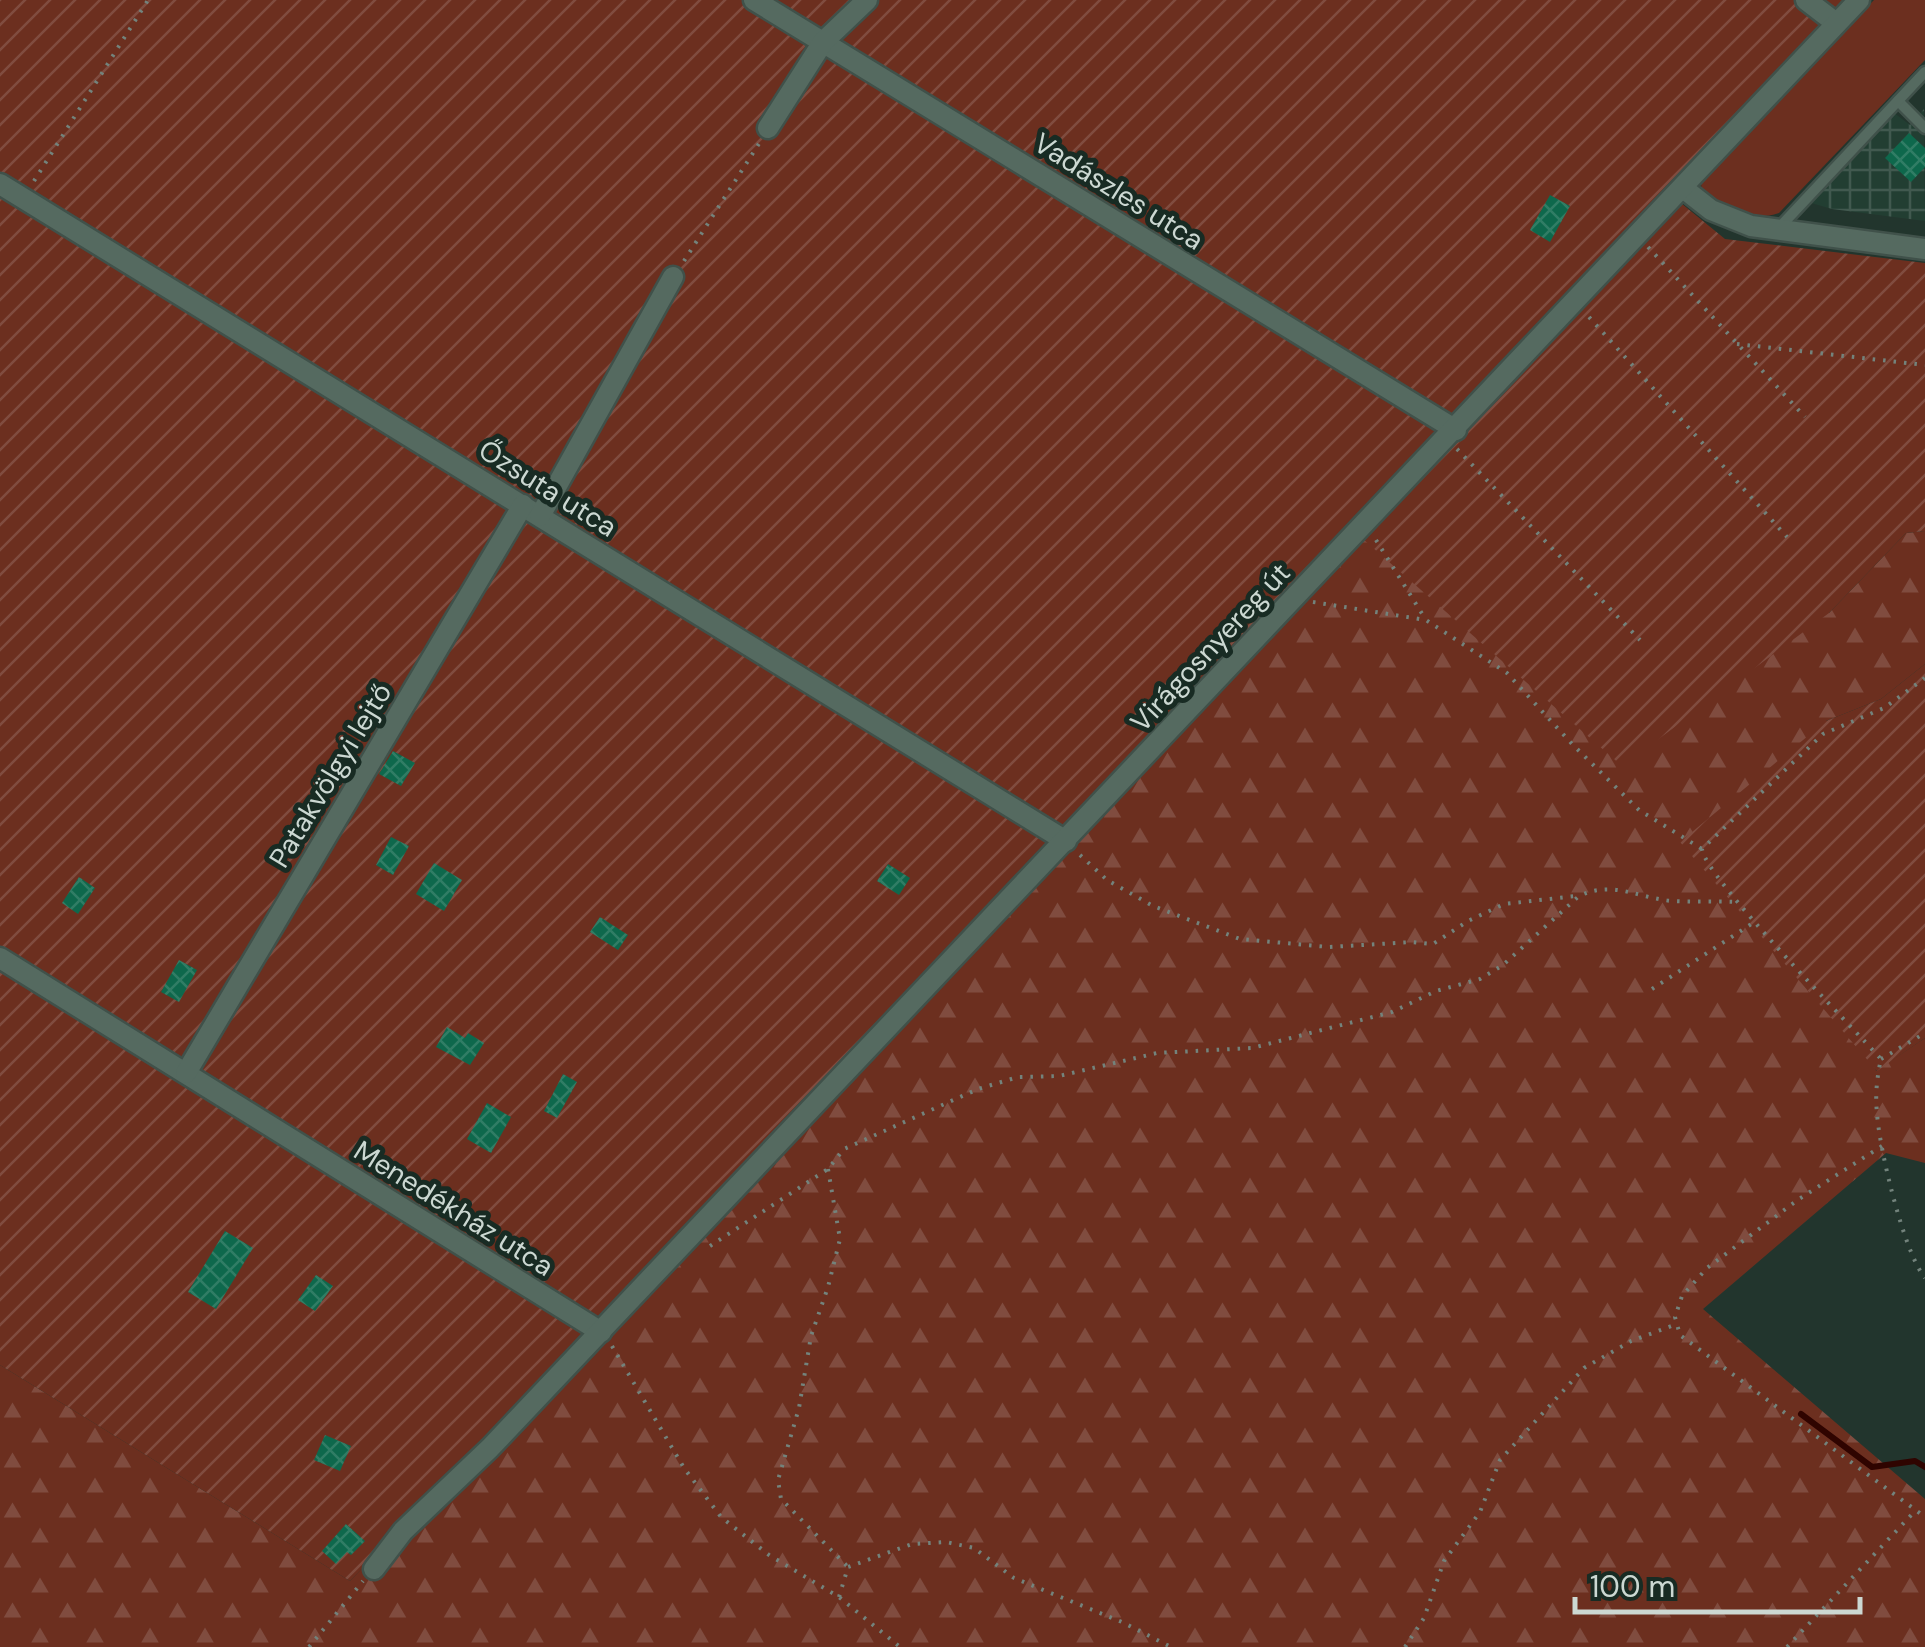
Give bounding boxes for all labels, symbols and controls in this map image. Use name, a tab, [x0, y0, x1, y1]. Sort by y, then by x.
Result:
street label: Vadászles utca	[1027, 124, 1211, 258]
street label: Őzsuta utca	[472, 431, 624, 545]
street label: Virágosnyereg út	[1122, 555, 1298, 740]
street label: Patakvölgyi lejtő	[261, 676, 400, 874]
street label: Menedékház utca	[347, 1132, 560, 1285]
scale bar	[1575, 1552, 1860, 1614]
text: 100 m	[1590, 1567, 1675, 1606]

